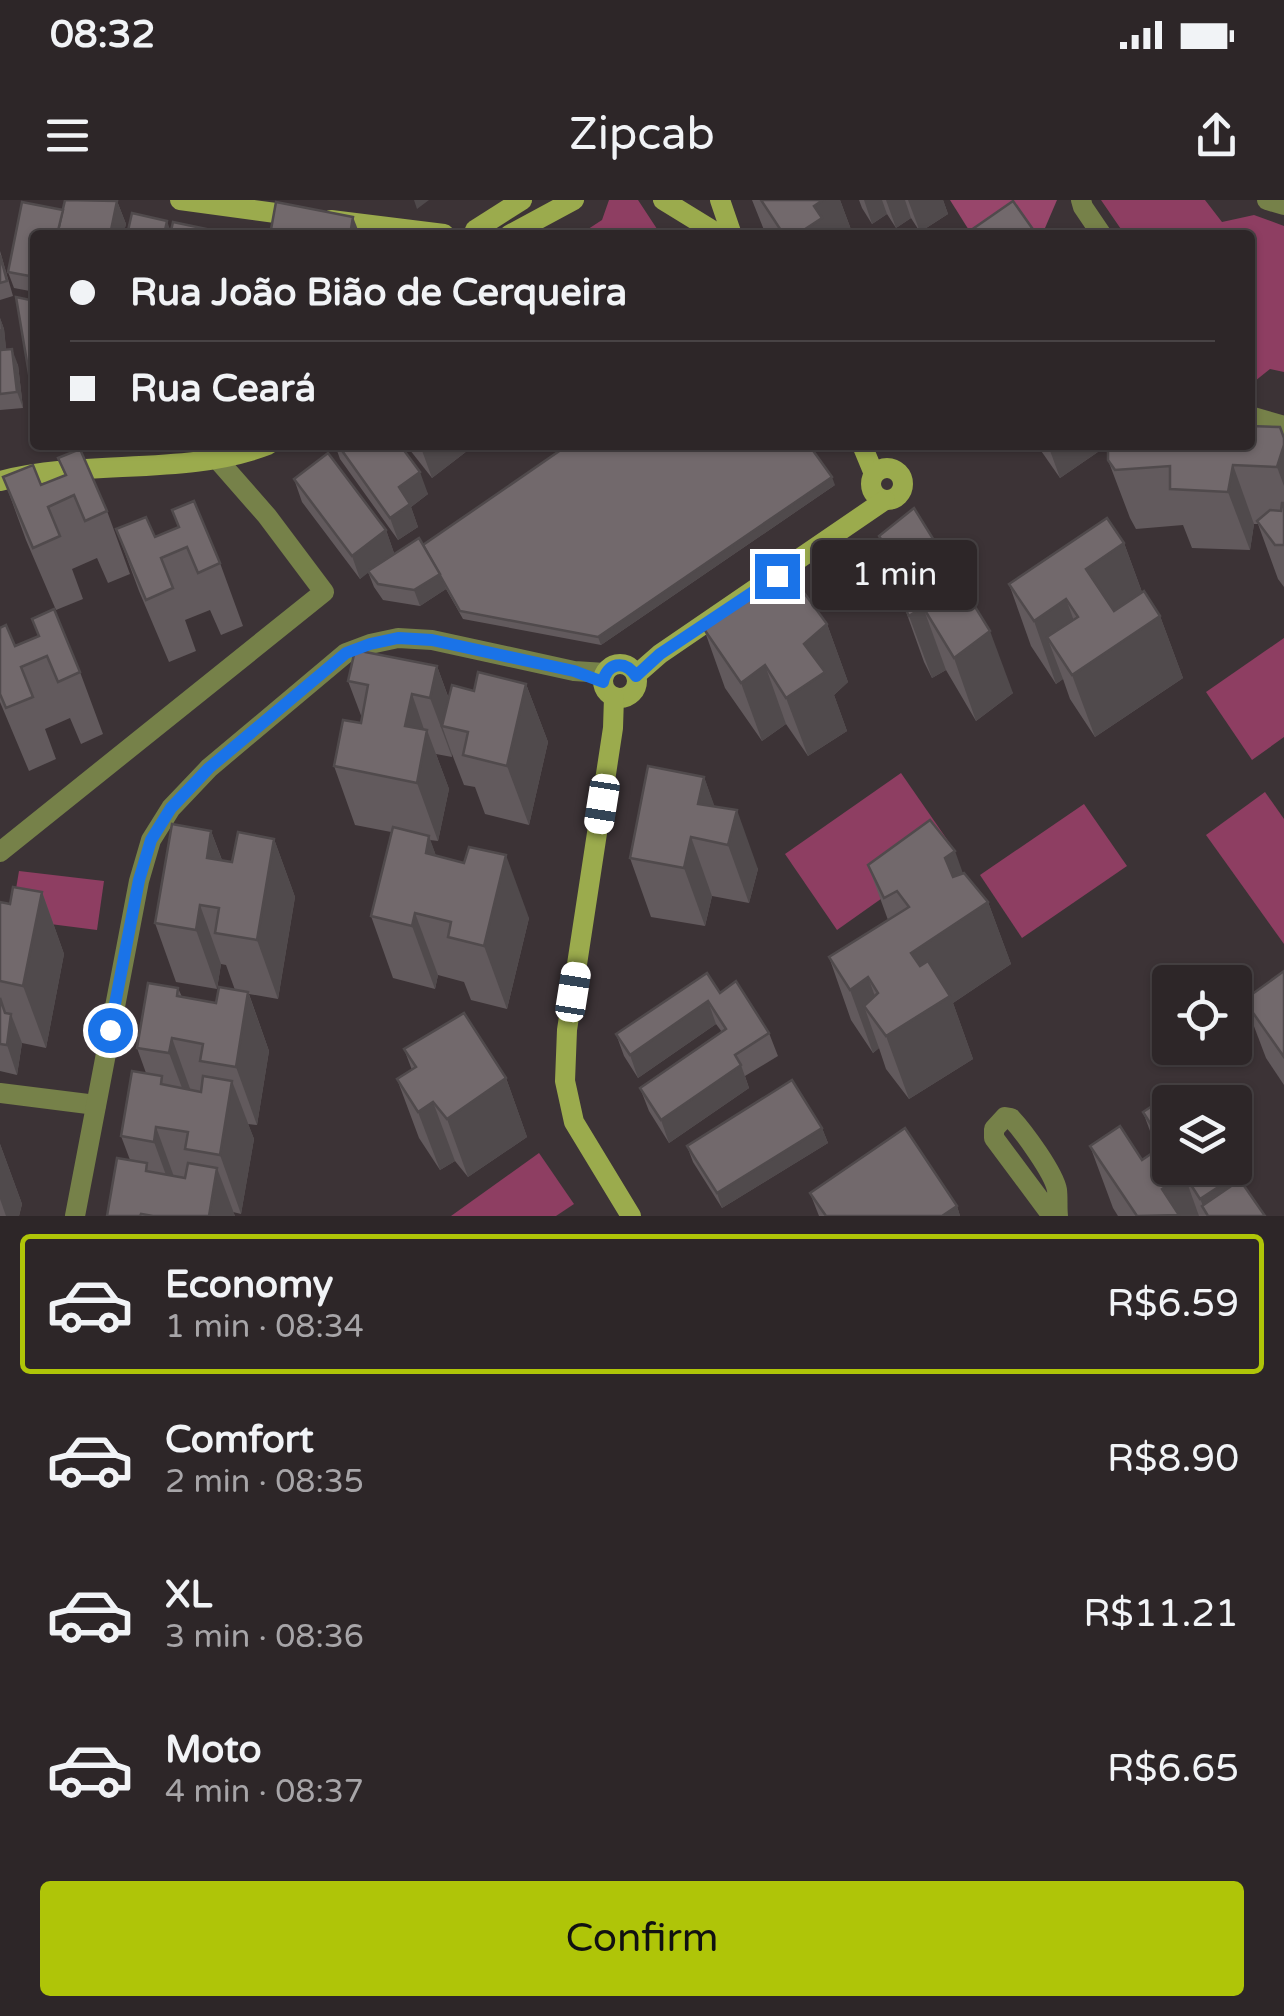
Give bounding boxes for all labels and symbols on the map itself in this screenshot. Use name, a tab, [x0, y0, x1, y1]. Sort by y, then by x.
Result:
callout: 1 min	[812, 541, 977, 611]
route end	[755, 554, 800, 599]
car	[582, 772, 622, 836]
car	[553, 960, 593, 1024]
route start	[88, 1008, 133, 1053]

